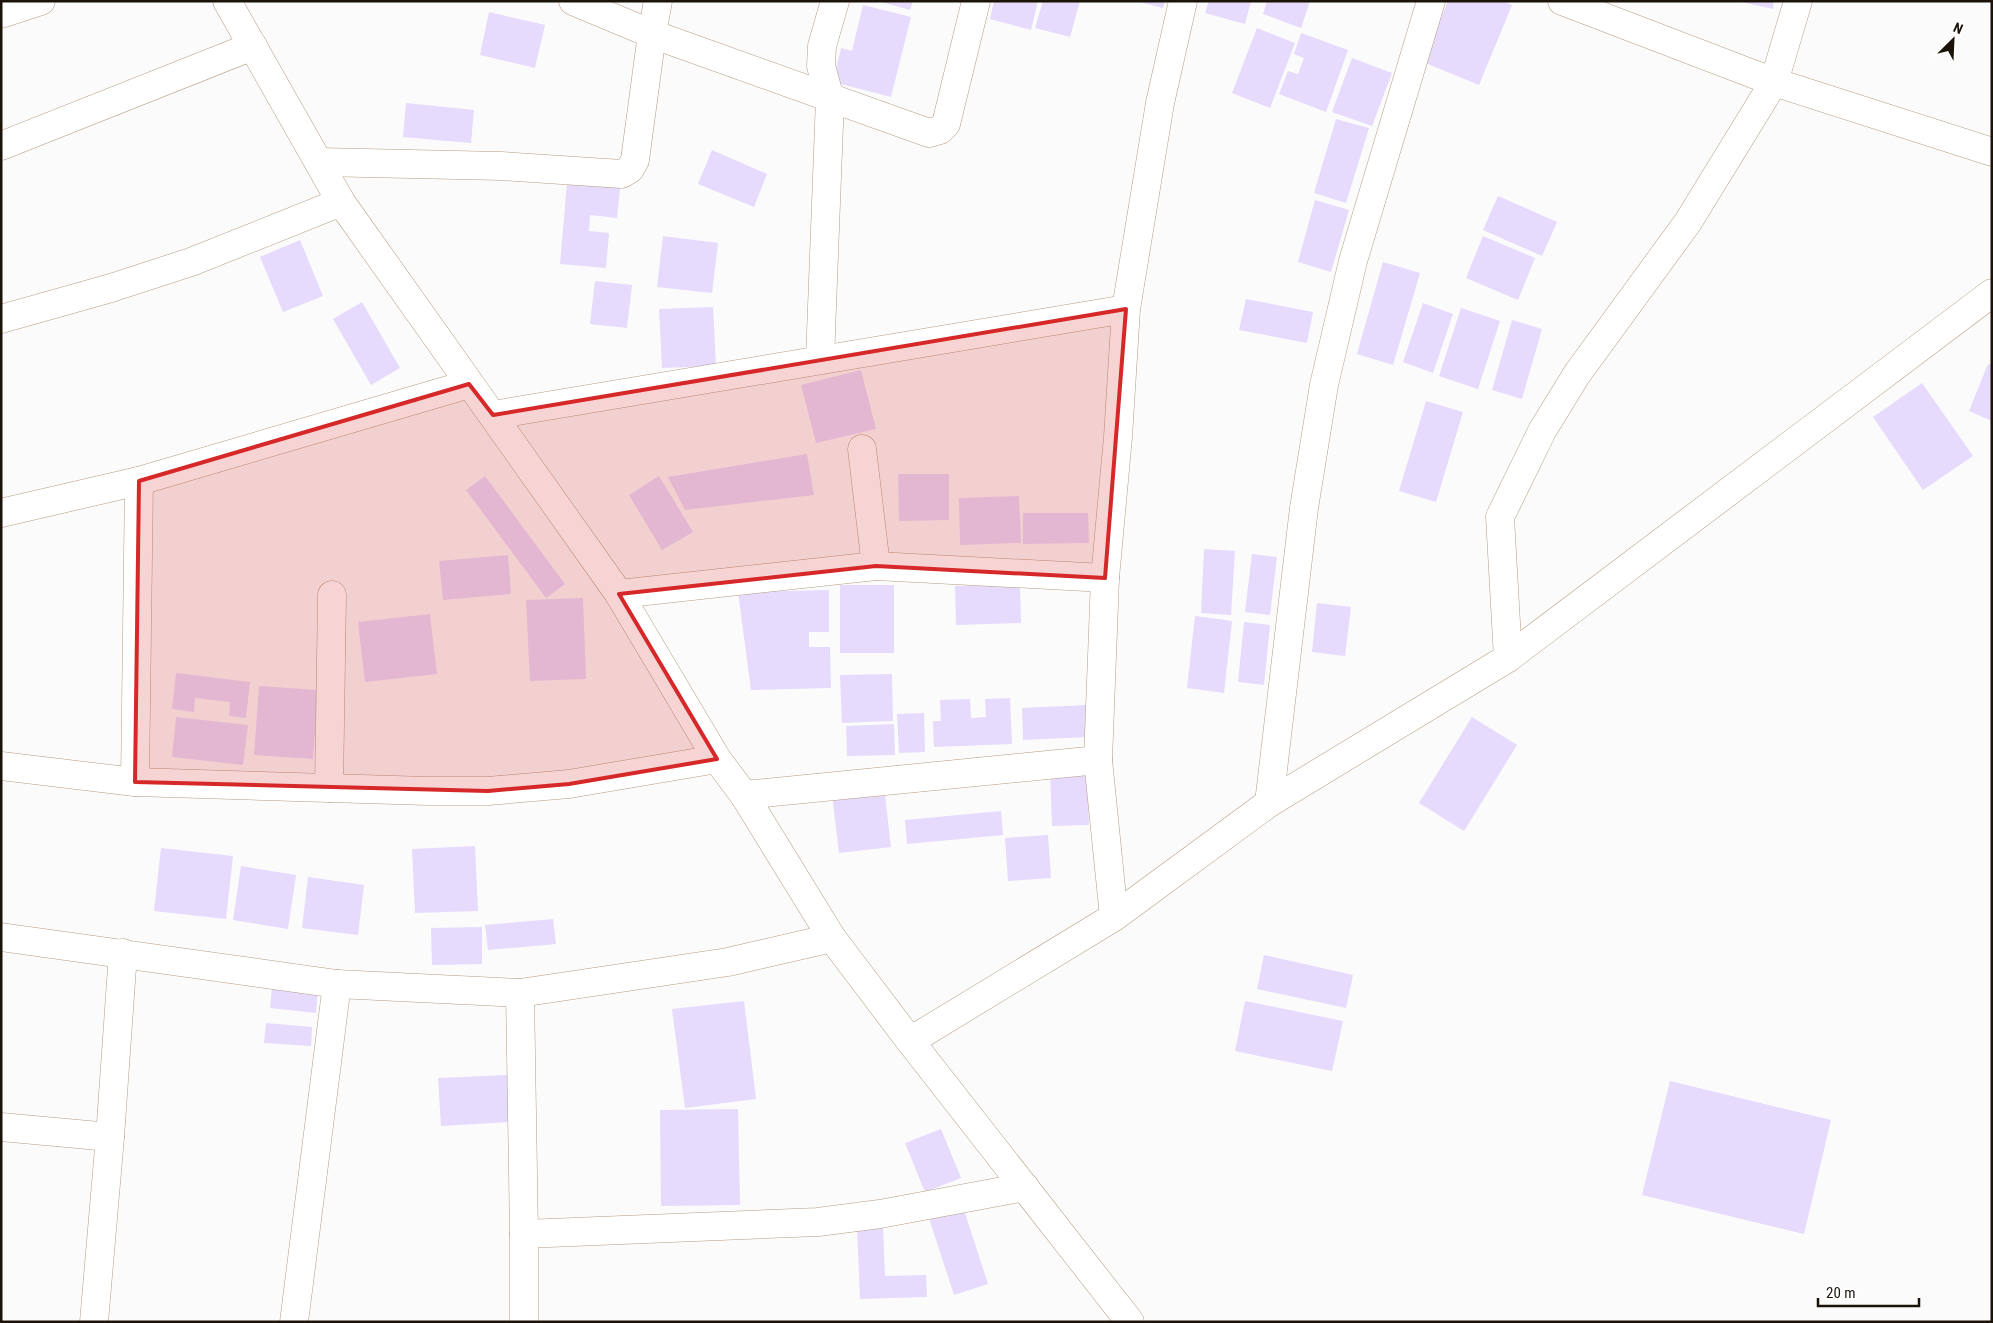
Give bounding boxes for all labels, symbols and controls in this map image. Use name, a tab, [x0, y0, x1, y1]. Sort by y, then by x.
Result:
north arrow	[1928, 15, 1978, 65]
text: N	[1951, 19, 1965, 37]
scale bar	[1818, 1276, 1919, 1308]
text: 20 m	[1826, 1284, 1856, 1302]

